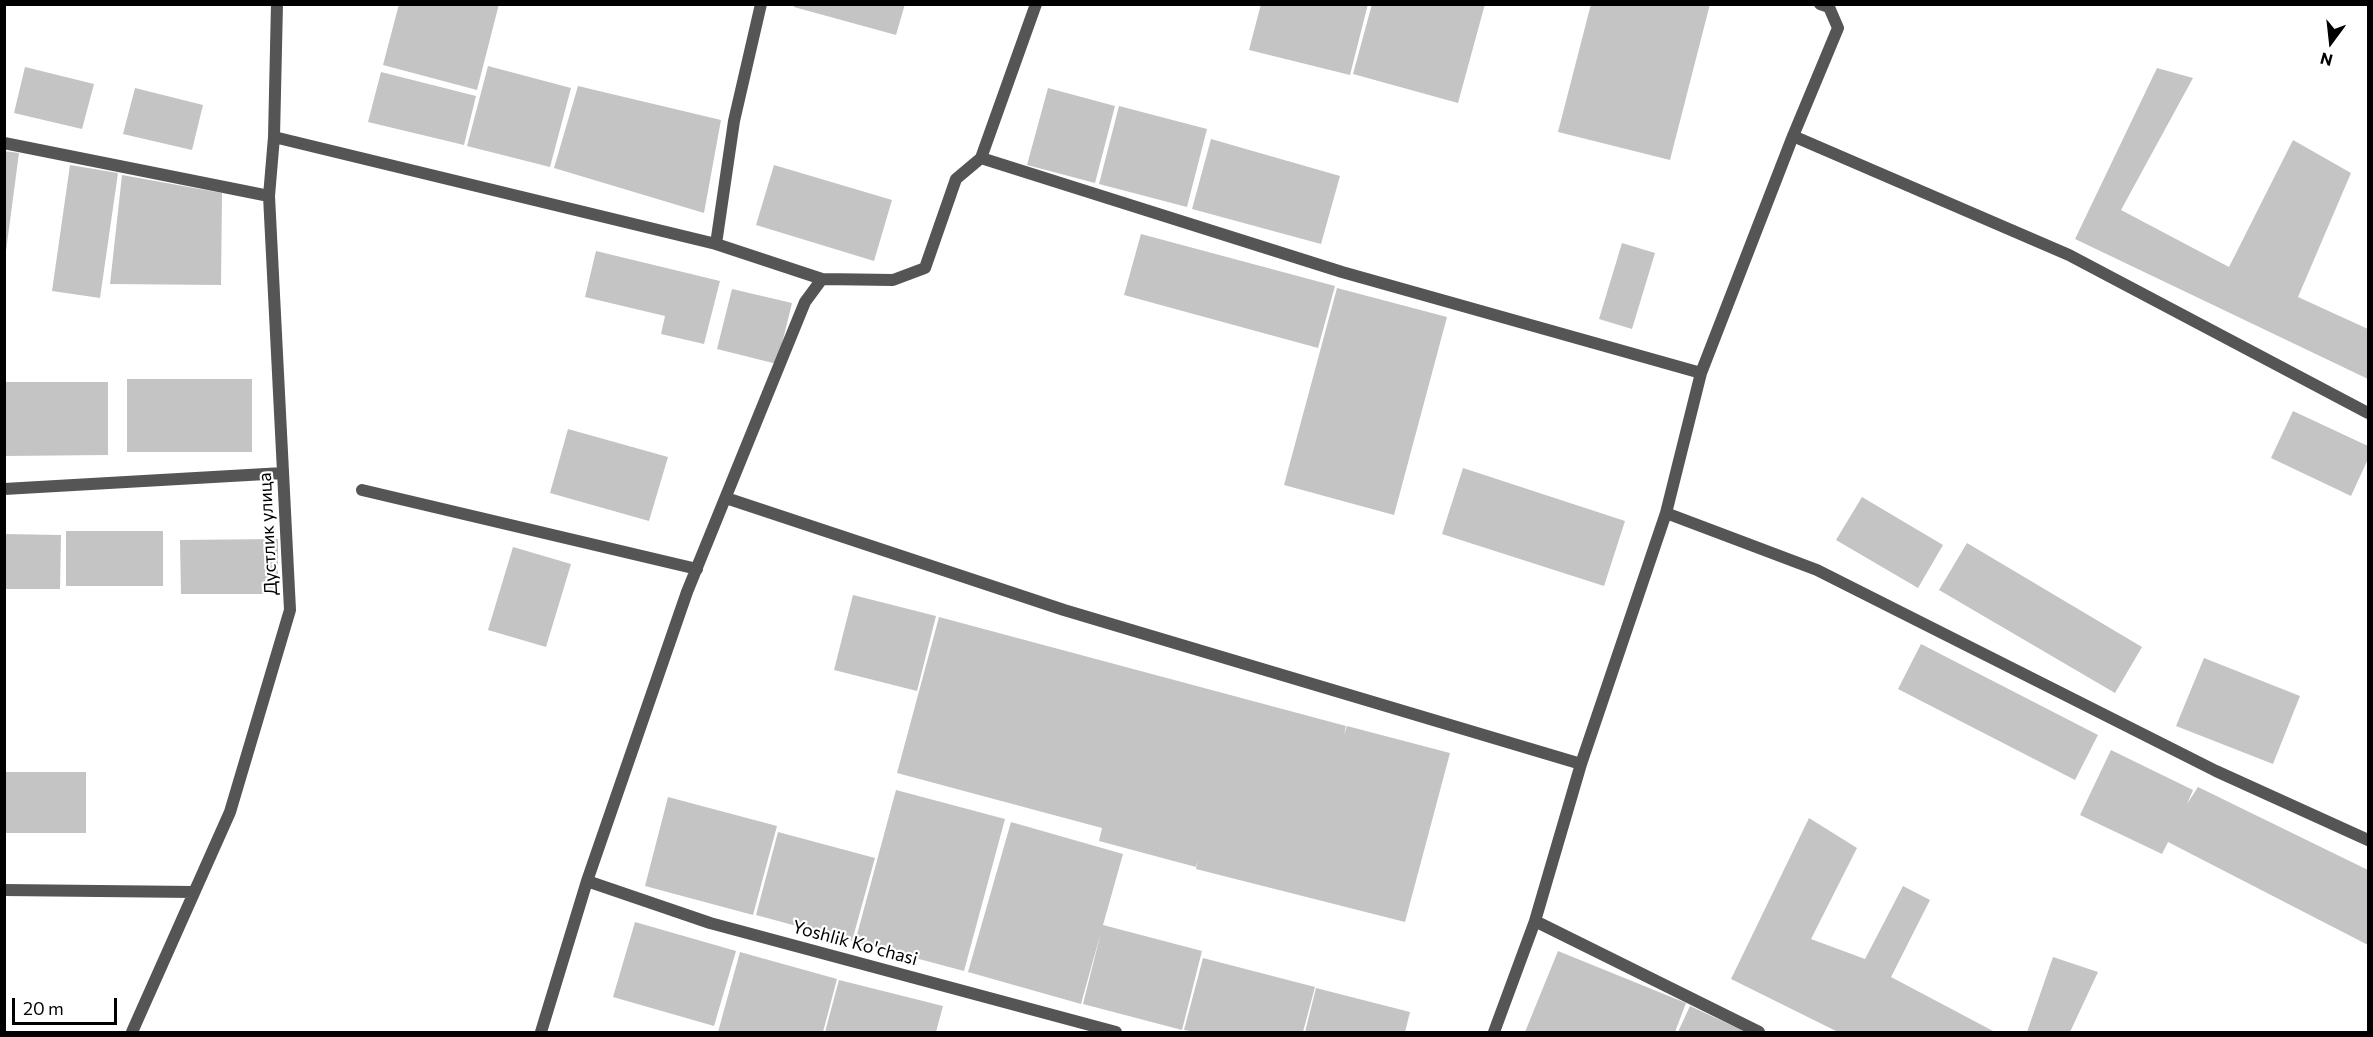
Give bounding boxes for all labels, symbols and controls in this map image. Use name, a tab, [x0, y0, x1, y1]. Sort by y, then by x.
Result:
north arrow	[2301, 12, 2361, 72]
text: N	[2318, 49, 2334, 71]
street label: Дустлик улица	[254, 472, 282, 596]
street label: Yoshlik Ko'chasi	[790, 916, 920, 970]
scale bar	[15, 986, 120, 1024]
text: 20 m	[23, 997, 64, 1019]

